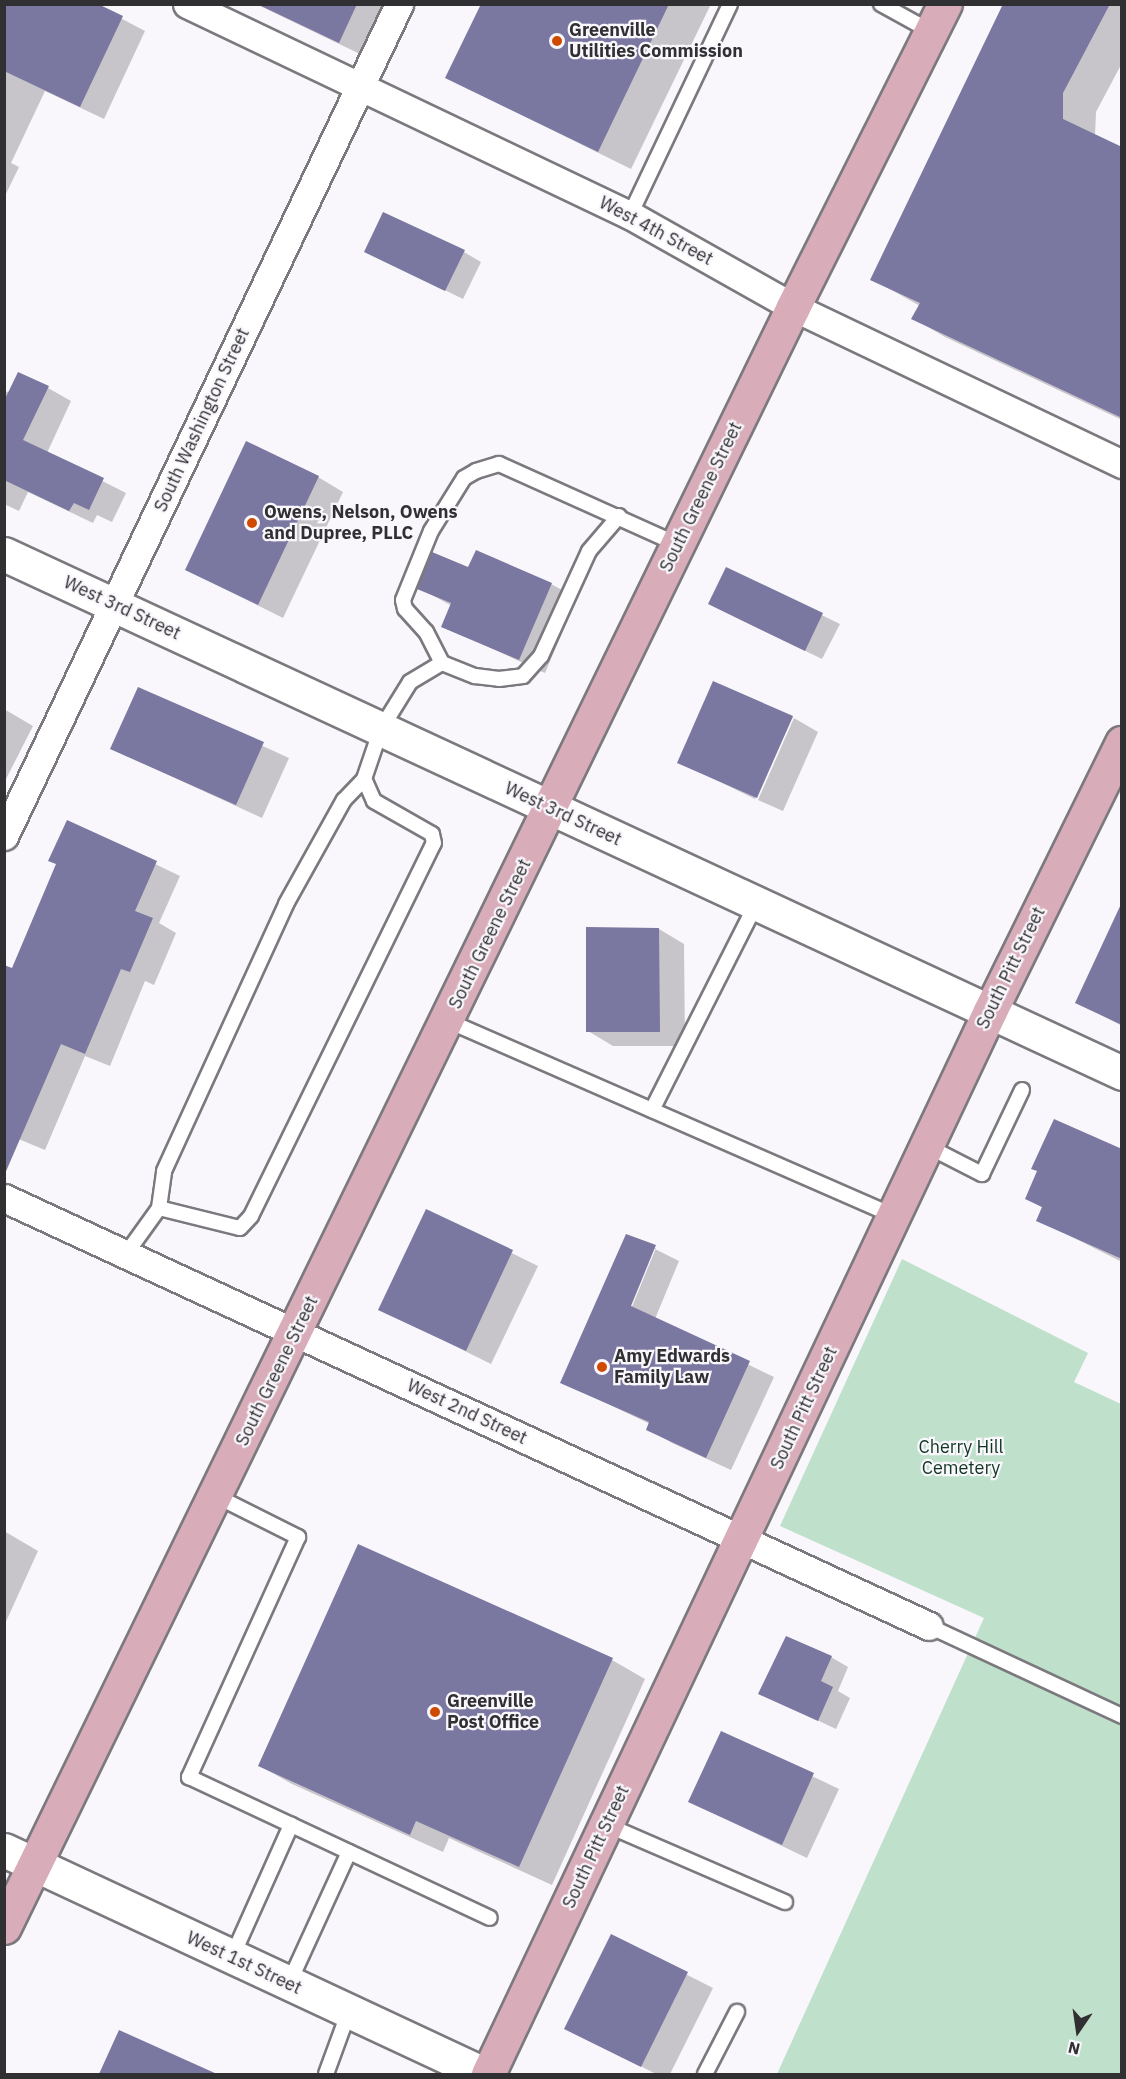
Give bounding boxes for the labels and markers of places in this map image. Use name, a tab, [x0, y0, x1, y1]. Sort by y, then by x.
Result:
place label: Greenville Utilities Commission	[569, 20, 743, 63]
marker: Greenville Utilities Commission	[550, 34, 564, 48]
place label: Owens, Nelson, Owens and Dupree, PLLC	[264, 502, 458, 544]
marker: Owens, Nelson, Owens and Dupree, PLLC	[245, 516, 259, 530]
place label: Amy Edwards Family Law	[614, 1346, 730, 1388]
marker: Amy Edwards Family Law	[595, 1360, 609, 1374]
place label: Greenville Post Office	[447, 1691, 539, 1734]
marker: Greenville Post Office	[428, 1705, 442, 1719]

